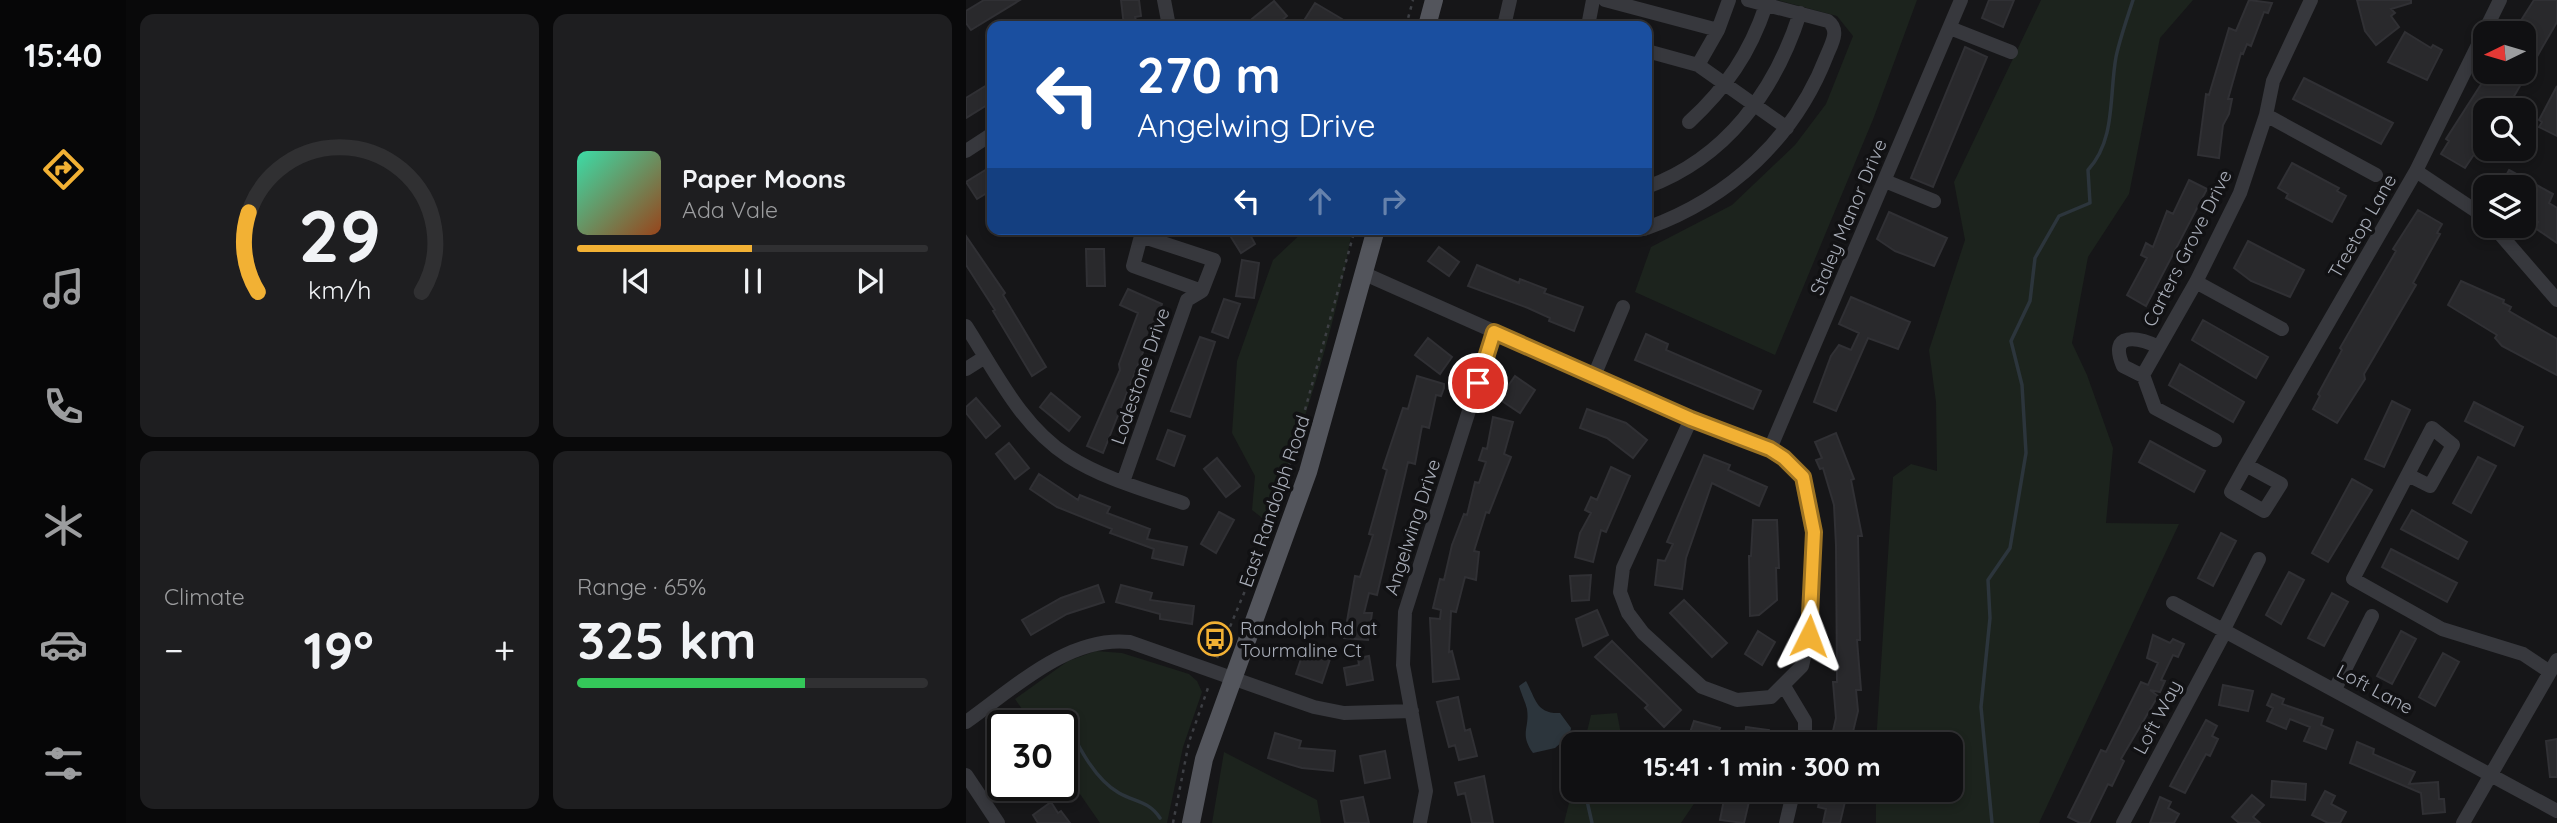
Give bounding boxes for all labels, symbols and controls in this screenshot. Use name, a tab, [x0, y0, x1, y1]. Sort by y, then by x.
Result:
north arrow	[2473, 21, 2536, 84]
map controls	[2473, 21, 2536, 238]
text: 15:40	[24, 35, 102, 75]
text: 270 m	[1137, 44, 1281, 105]
icon: left	[1022, 49, 1113, 140]
button: search	[2473, 98, 2536, 161]
text: Angelwing Drive	[1137, 105, 1376, 145]
street label: Staley Manor Drive	[1804, 135, 1892, 299]
icon: directions	[39, 145, 88, 194]
text: Paper Moons	[682, 162, 846, 195]
street label: Carters Grove Drive	[2137, 166, 2237, 330]
street label: Treetop Lane	[2322, 170, 2402, 282]
button: layers	[2473, 175, 2536, 238]
icon: left	[1228, 182, 1266, 220]
icon: ahead	[1301, 182, 1339, 220]
icon: right	[1374, 182, 1412, 220]
text: 29	[298, 189, 381, 280]
text: Ada Vale	[682, 195, 778, 224]
icon: previous	[617, 262, 655, 300]
icon: pause	[734, 262, 772, 300]
icon: next	[851, 262, 889, 300]
icon: music	[39, 264, 88, 313]
text: km/h	[308, 274, 371, 305]
street label: Lodestone Drive	[1105, 304, 1175, 448]
pin	[1448, 353, 1508, 413]
icon: arrive	[1459, 364, 1497, 402]
icon: phone	[39, 382, 88, 431]
street label: East Randolph Road	[1233, 412, 1315, 590]
street label: Angelwing Drive	[1379, 456, 1445, 598]
icon: climate	[39, 501, 88, 550]
text: Range · 65%	[577, 572, 706, 601]
text: Climate	[164, 582, 245, 611]
position arrow	[1772, 599, 1846, 673]
text: 325 km	[577, 607, 757, 672]
place label: Randolph Rd at Tourmaline Ct	[1240, 616, 1377, 662]
text: 19°	[304, 617, 374, 682]
icon: car	[39, 620, 88, 669]
bus stop icon: Randolph Rd at Tourmaline Ct	[1196, 620, 1234, 658]
text: −	[164, 626, 184, 674]
text: +	[494, 626, 515, 674]
street label: Loft Lane	[2333, 659, 2417, 719]
street label: Loft Way	[2127, 676, 2187, 758]
speed limit sign: 30	[987, 710, 1078, 801]
icon: filters	[39, 739, 88, 788]
text: 15:41 · 1 min · 300 m	[1643, 750, 1881, 783]

